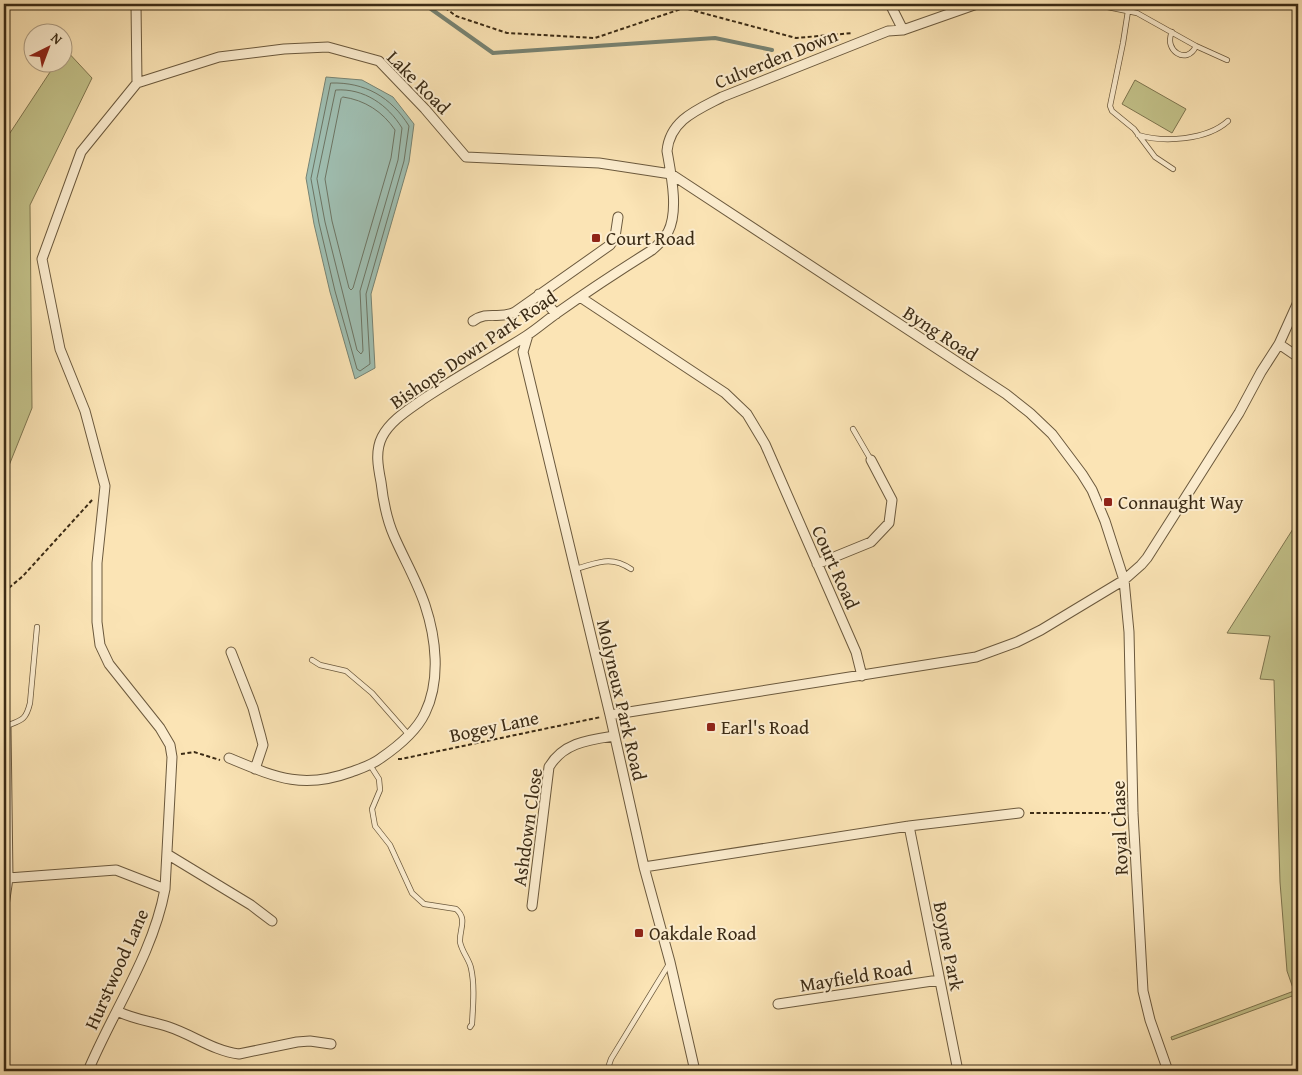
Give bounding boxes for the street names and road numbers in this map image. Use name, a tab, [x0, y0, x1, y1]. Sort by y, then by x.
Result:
street label: Culverden Down	[710, 20, 842, 95]
street label: Lake Road	[381, 44, 458, 121]
street label: Bishops Down Park Road	[384, 282, 563, 415]
street label: Byng Road	[898, 298, 985, 368]
street label: Court Road	[805, 521, 867, 614]
street label: Molyneux Park Road	[590, 617, 654, 784]
street label: Bogey Lane	[447, 703, 541, 749]
street label: Ashdown Close	[505, 766, 549, 888]
street label: Royal Chase	[1103, 780, 1135, 876]
street label: Boyne Park	[927, 899, 971, 993]
street label: Hurstwood Lane	[77, 904, 155, 1034]
street label: Mayfield Road	[798, 953, 915, 999]

